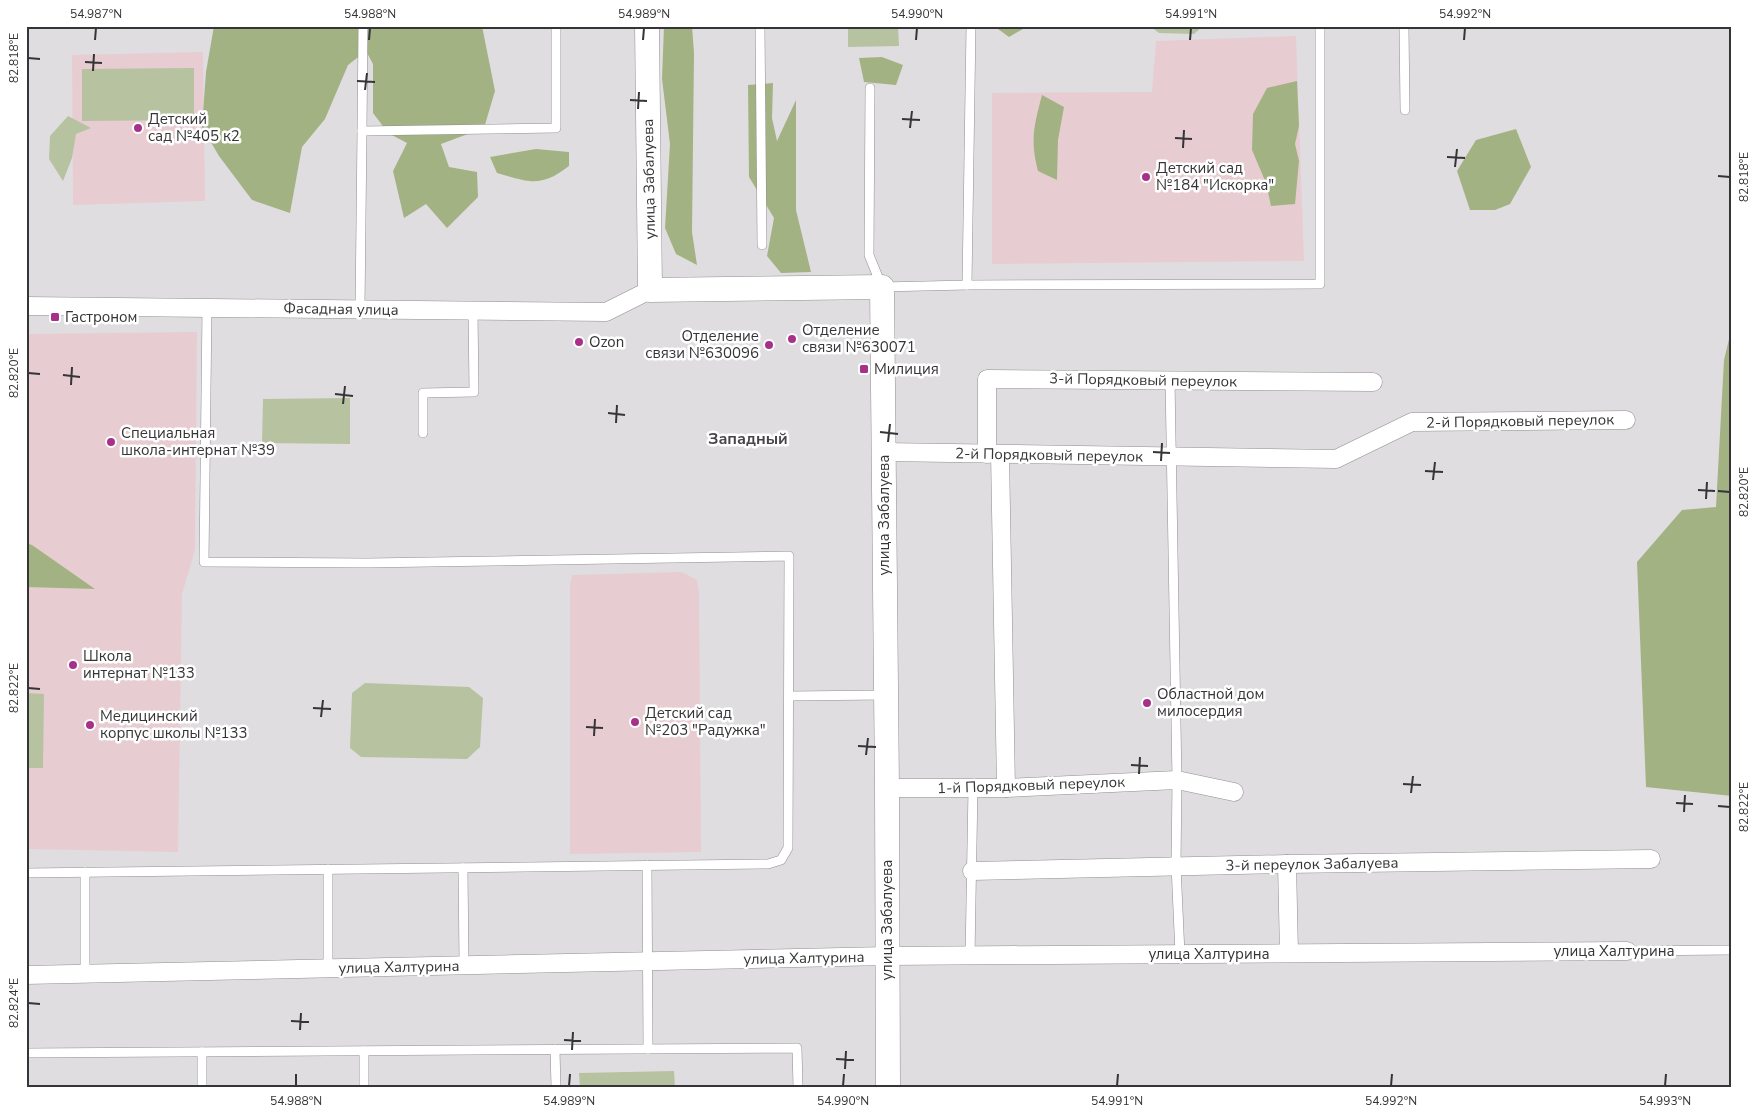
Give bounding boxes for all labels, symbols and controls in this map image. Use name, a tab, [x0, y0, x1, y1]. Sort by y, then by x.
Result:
text: 54.987°N	[70, 6, 122, 22]
text: 54.988°N	[344, 6, 396, 22]
text: 54.989°N	[618, 6, 670, 22]
text: 54.990°N	[891, 6, 943, 22]
text: 54.991°N	[1165, 6, 1217, 22]
text: 54.992°N	[1439, 6, 1491, 22]
text: 82.818°E	[6, 33, 22, 83]
place label: Детский сад №405 к2	[148, 109, 240, 146]
street label: улица Забалуева	[638, 118, 660, 240]
marker: Детский сад №405 к2	[132, 122, 144, 134]
text: 82.818°E	[1736, 152, 1752, 202]
place label: Детский сад №184 "Искорка"	[1156, 158, 1274, 195]
marker: Детский сад №184 "Искорка"	[1140, 171, 1152, 183]
street label: Фасадная улица	[283, 298, 399, 320]
place label: Гастроном	[65, 307, 138, 327]
marker: Гастроном	[49, 311, 61, 323]
place label: Отделение связи №630071	[802, 320, 916, 357]
place label: Отделение связи №630096	[645, 326, 759, 363]
place label: Ozon	[589, 332, 624, 352]
marker: Отделение связи №630071	[786, 333, 798, 345]
marker: Ozon	[573, 336, 585, 348]
marker: Отделение связи №630096	[763, 339, 775, 351]
text: 82.820°E	[6, 348, 22, 398]
place label: Милиция	[874, 359, 939, 379]
marker: Милиция	[858, 363, 870, 375]
street label: 3-й Порядковый переулок	[1049, 368, 1237, 392]
street label: 2-й Порядковый переулок	[1426, 409, 1614, 433]
place label: Специальная школа-интернат №39	[121, 423, 275, 460]
district label: Западный	[708, 428, 788, 450]
marker: Специальная школа-интернат №39	[105, 436, 117, 448]
street label: 2-й Порядковый переулок	[955, 443, 1143, 467]
street label: улица Забалуева	[874, 455, 894, 575]
text: 82.820°E	[1736, 467, 1752, 517]
place label: Школа интернат №133	[83, 646, 195, 683]
marker: Школа интернат №133	[67, 659, 79, 671]
text: 82.822°E	[6, 663, 22, 713]
place label: Областной дом милосердия	[1157, 684, 1264, 721]
marker: Областной дом милосердия	[1141, 697, 1153, 709]
place label: Детский сад №203 "Радужка"	[645, 703, 766, 740]
place label: Медицинский корпус школы №133	[100, 706, 248, 743]
marker: Детский сад №203 "Радужка"	[629, 716, 641, 728]
marker: Медицинский корпус школы №133	[84, 719, 96, 731]
street label: 1-й Порядковый переулок	[937, 772, 1125, 798]
text: 82.822°E	[1736, 782, 1752, 832]
street label: 3-й переулок Забалуева	[1225, 852, 1399, 876]
street label: улица Забалуева	[877, 860, 897, 980]
street label: улица Халтурина	[1553, 941, 1675, 961]
street label: улица Халтурина	[1148, 944, 1270, 964]
street label: улица Халтурина	[743, 947, 865, 969]
street label: улица Халтурина	[338, 956, 460, 978]
text: 82.824°E	[6, 978, 22, 1028]
text: 54.988°N	[270, 1093, 322, 1109]
text: 54.989°N	[543, 1093, 595, 1109]
text: 54.990°N	[817, 1093, 869, 1109]
text: 54.991°N	[1091, 1093, 1143, 1109]
text: 54.992°N	[1365, 1093, 1417, 1109]
text: 54.993°N	[1639, 1093, 1691, 1109]

